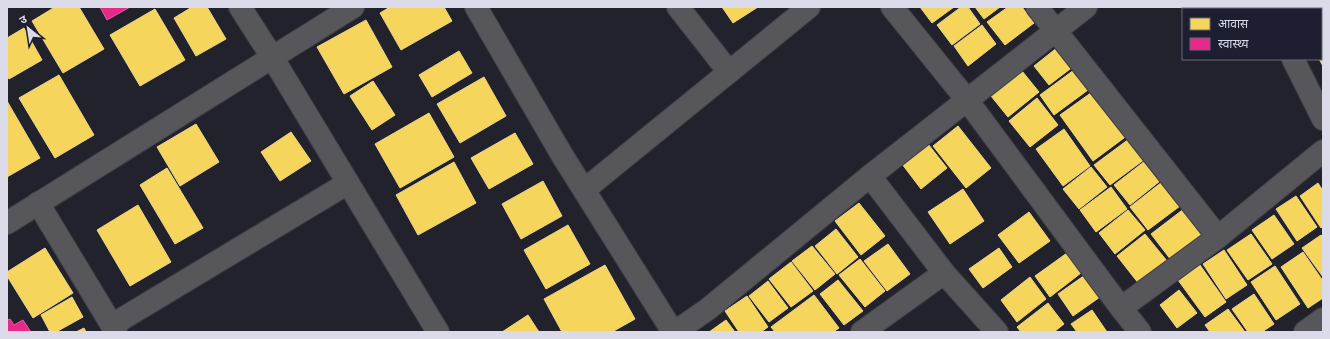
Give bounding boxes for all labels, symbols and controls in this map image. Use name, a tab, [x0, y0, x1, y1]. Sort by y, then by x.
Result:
north arrow	[8, 8, 48, 48]
legend	[1182, 8, 1322, 60]
text: उ	[17, 11, 29, 26]
text: आवास	[1218, 16, 1249, 30]
text: स्वास्थ्य	[1218, 36, 1250, 50]

